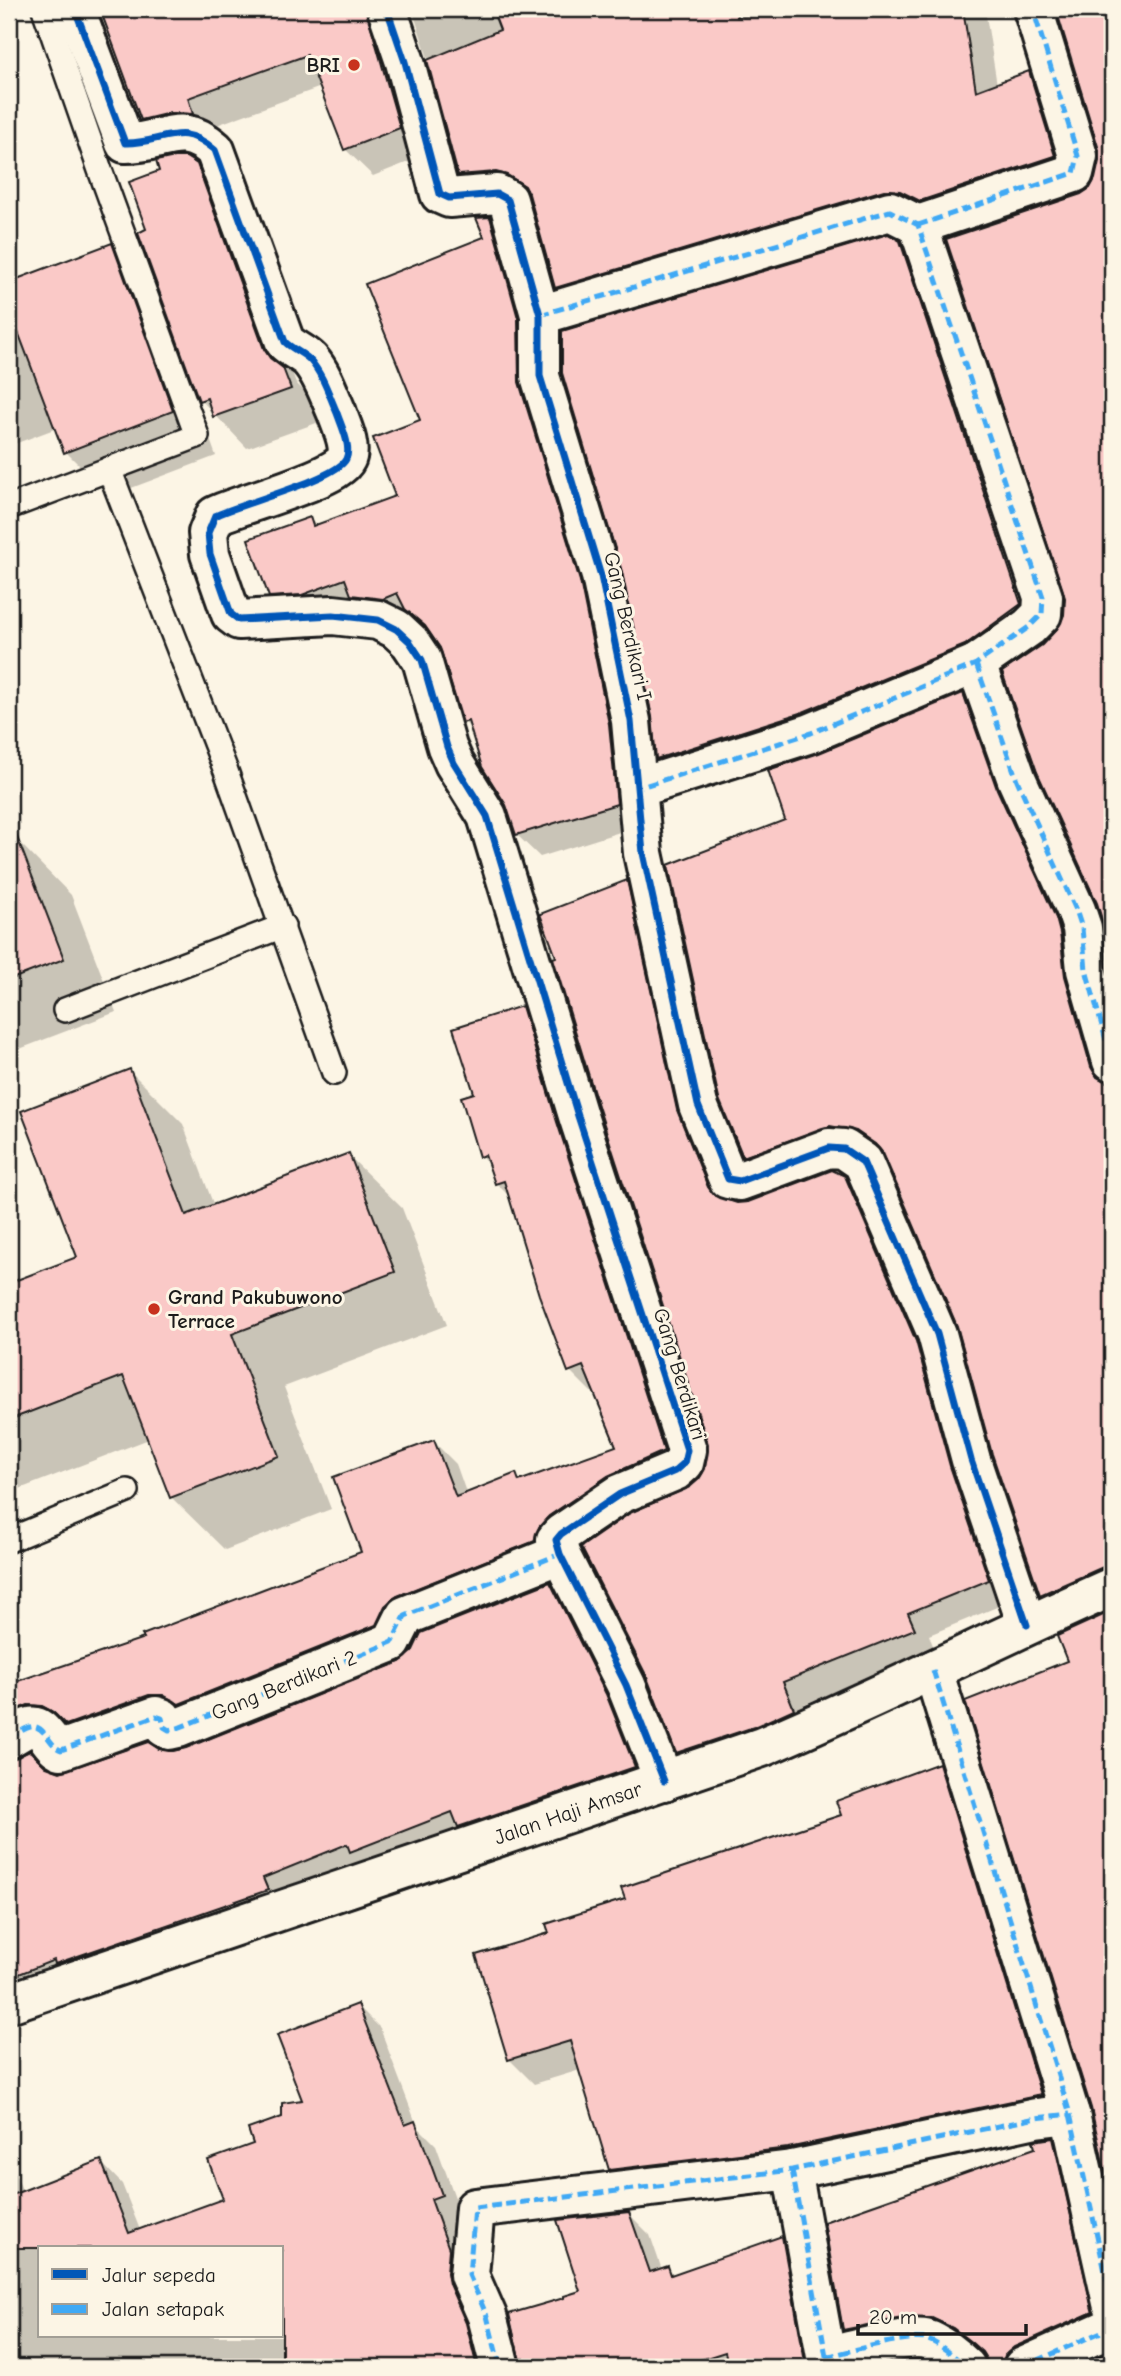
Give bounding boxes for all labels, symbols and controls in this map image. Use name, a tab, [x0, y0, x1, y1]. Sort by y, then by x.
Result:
place label: BRI	[306, 53, 340, 77]
marker: BRI	[346, 57, 362, 73]
street label: Gang Berdikari I	[599, 549, 657, 703]
place label: Grand Pakubuwono Terrace	[168, 1285, 343, 1333]
marker: Grand Pakubuwono Terrace	[146, 1301, 162, 1317]
street label: Gang Berdikari	[649, 1305, 711, 1443]
street label: Gang Berdikari 2	[208, 1645, 360, 1725]
street label: Jalan Haji Amsar	[491, 1776, 646, 1850]
legend	[38, 2246, 284, 2338]
text: Jalur sepeda	[102, 2263, 216, 2287]
scale bar	[858, 2292, 1026, 2336]
text: Jalan setapak	[102, 2297, 224, 2321]
text: 20 m	[869, 2305, 917, 2329]

